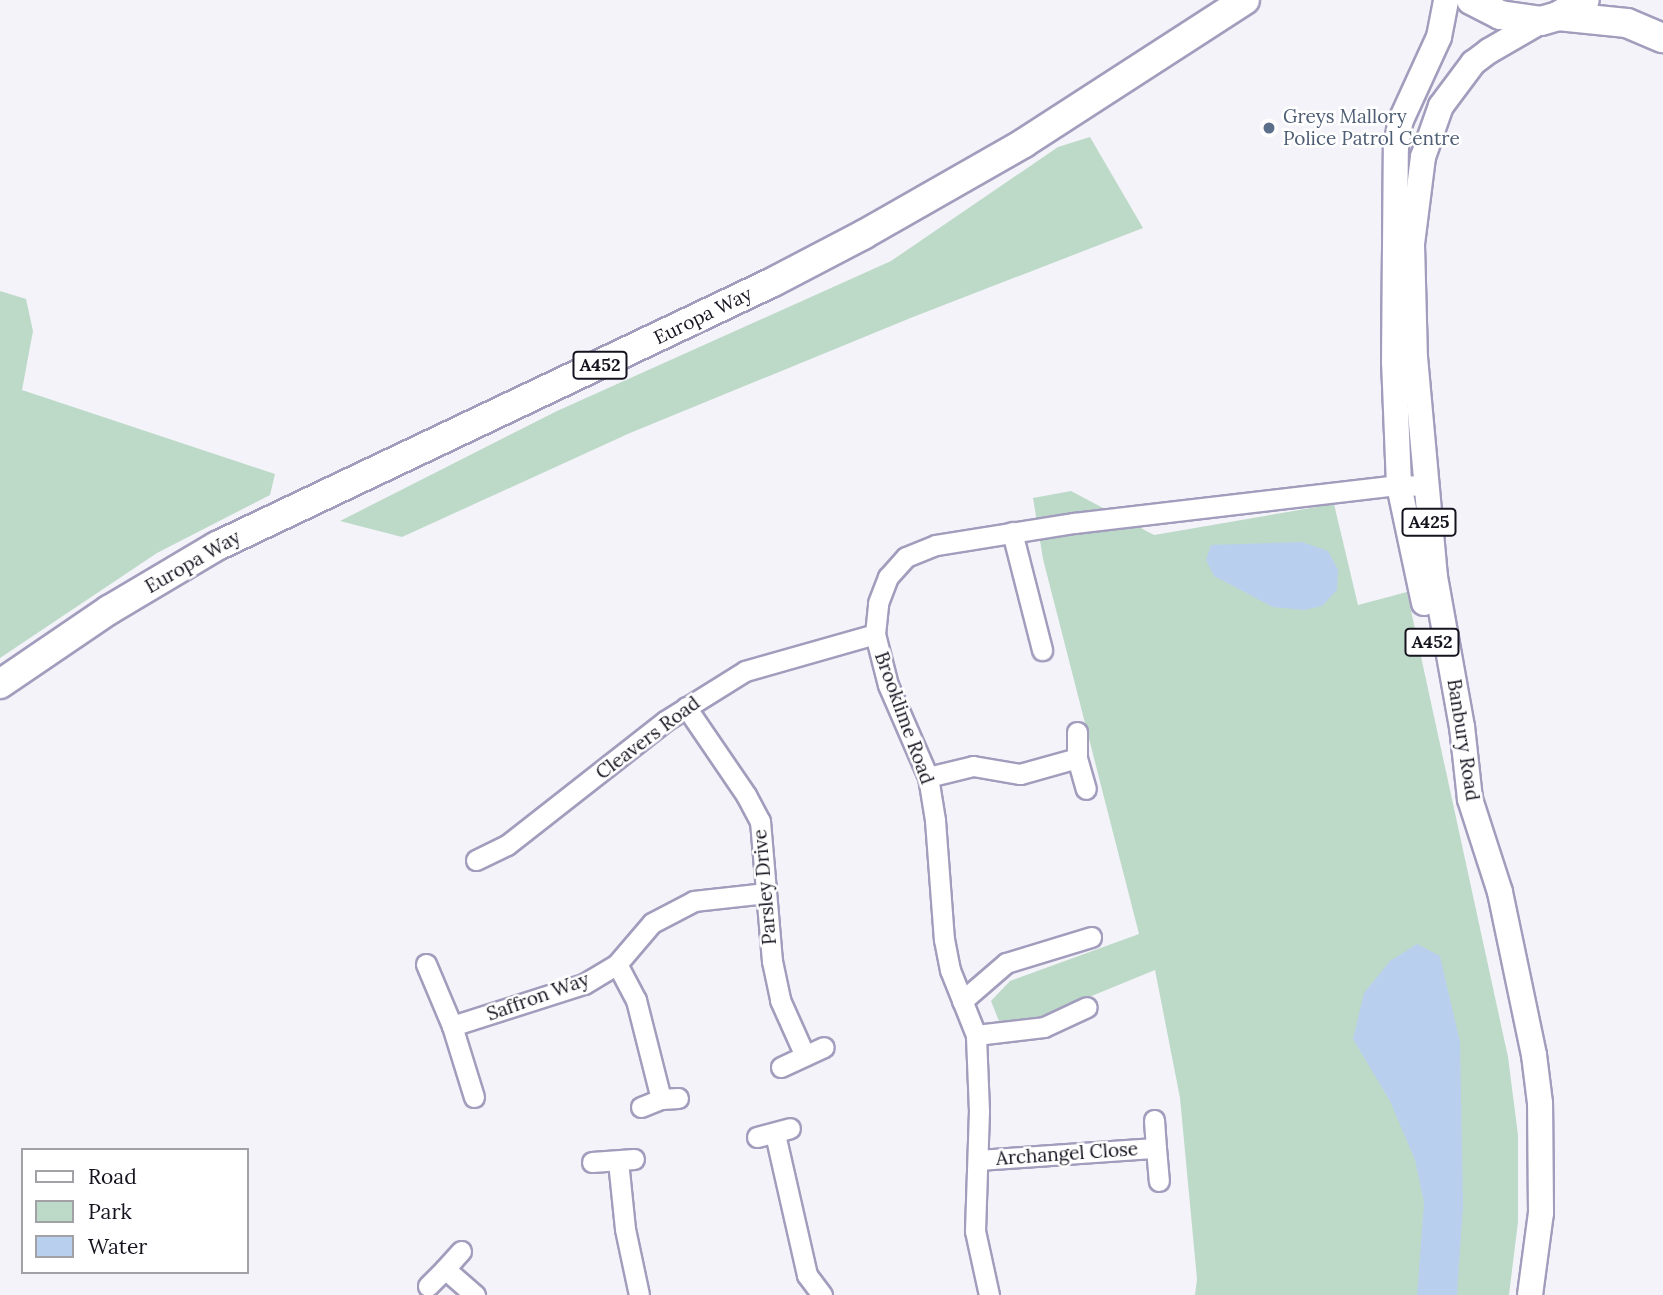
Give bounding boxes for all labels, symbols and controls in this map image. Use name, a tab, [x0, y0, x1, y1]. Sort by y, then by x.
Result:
place label: Greys Mallory Police Patrol Centre	[1283, 106, 1460, 150]
marker: Greys Mallory Police Patrol Centre	[1261, 120, 1277, 136]
street label: Europa Way	[650, 282, 756, 350]
road number: A452	[572, 351, 628, 380]
road number: A425	[1401, 508, 1457, 536]
street label: Europa Way	[141, 526, 245, 598]
road number: A452	[1404, 628, 1460, 656]
street label: Brooklime Road	[870, 649, 938, 787]
street label: Banbury Road	[1442, 677, 1484, 803]
street label: Cleavers Road	[592, 692, 704, 784]
street label: Parsley Drive	[749, 828, 781, 946]
street label: Saffron Way	[484, 968, 592, 1026]
street label: Archangel Close	[995, 1138, 1139, 1170]
legend	[21, 1148, 248, 1274]
text: Road	[88, 1163, 137, 1190]
text: Park	[88, 1198, 132, 1225]
text: Water	[88, 1233, 147, 1260]

